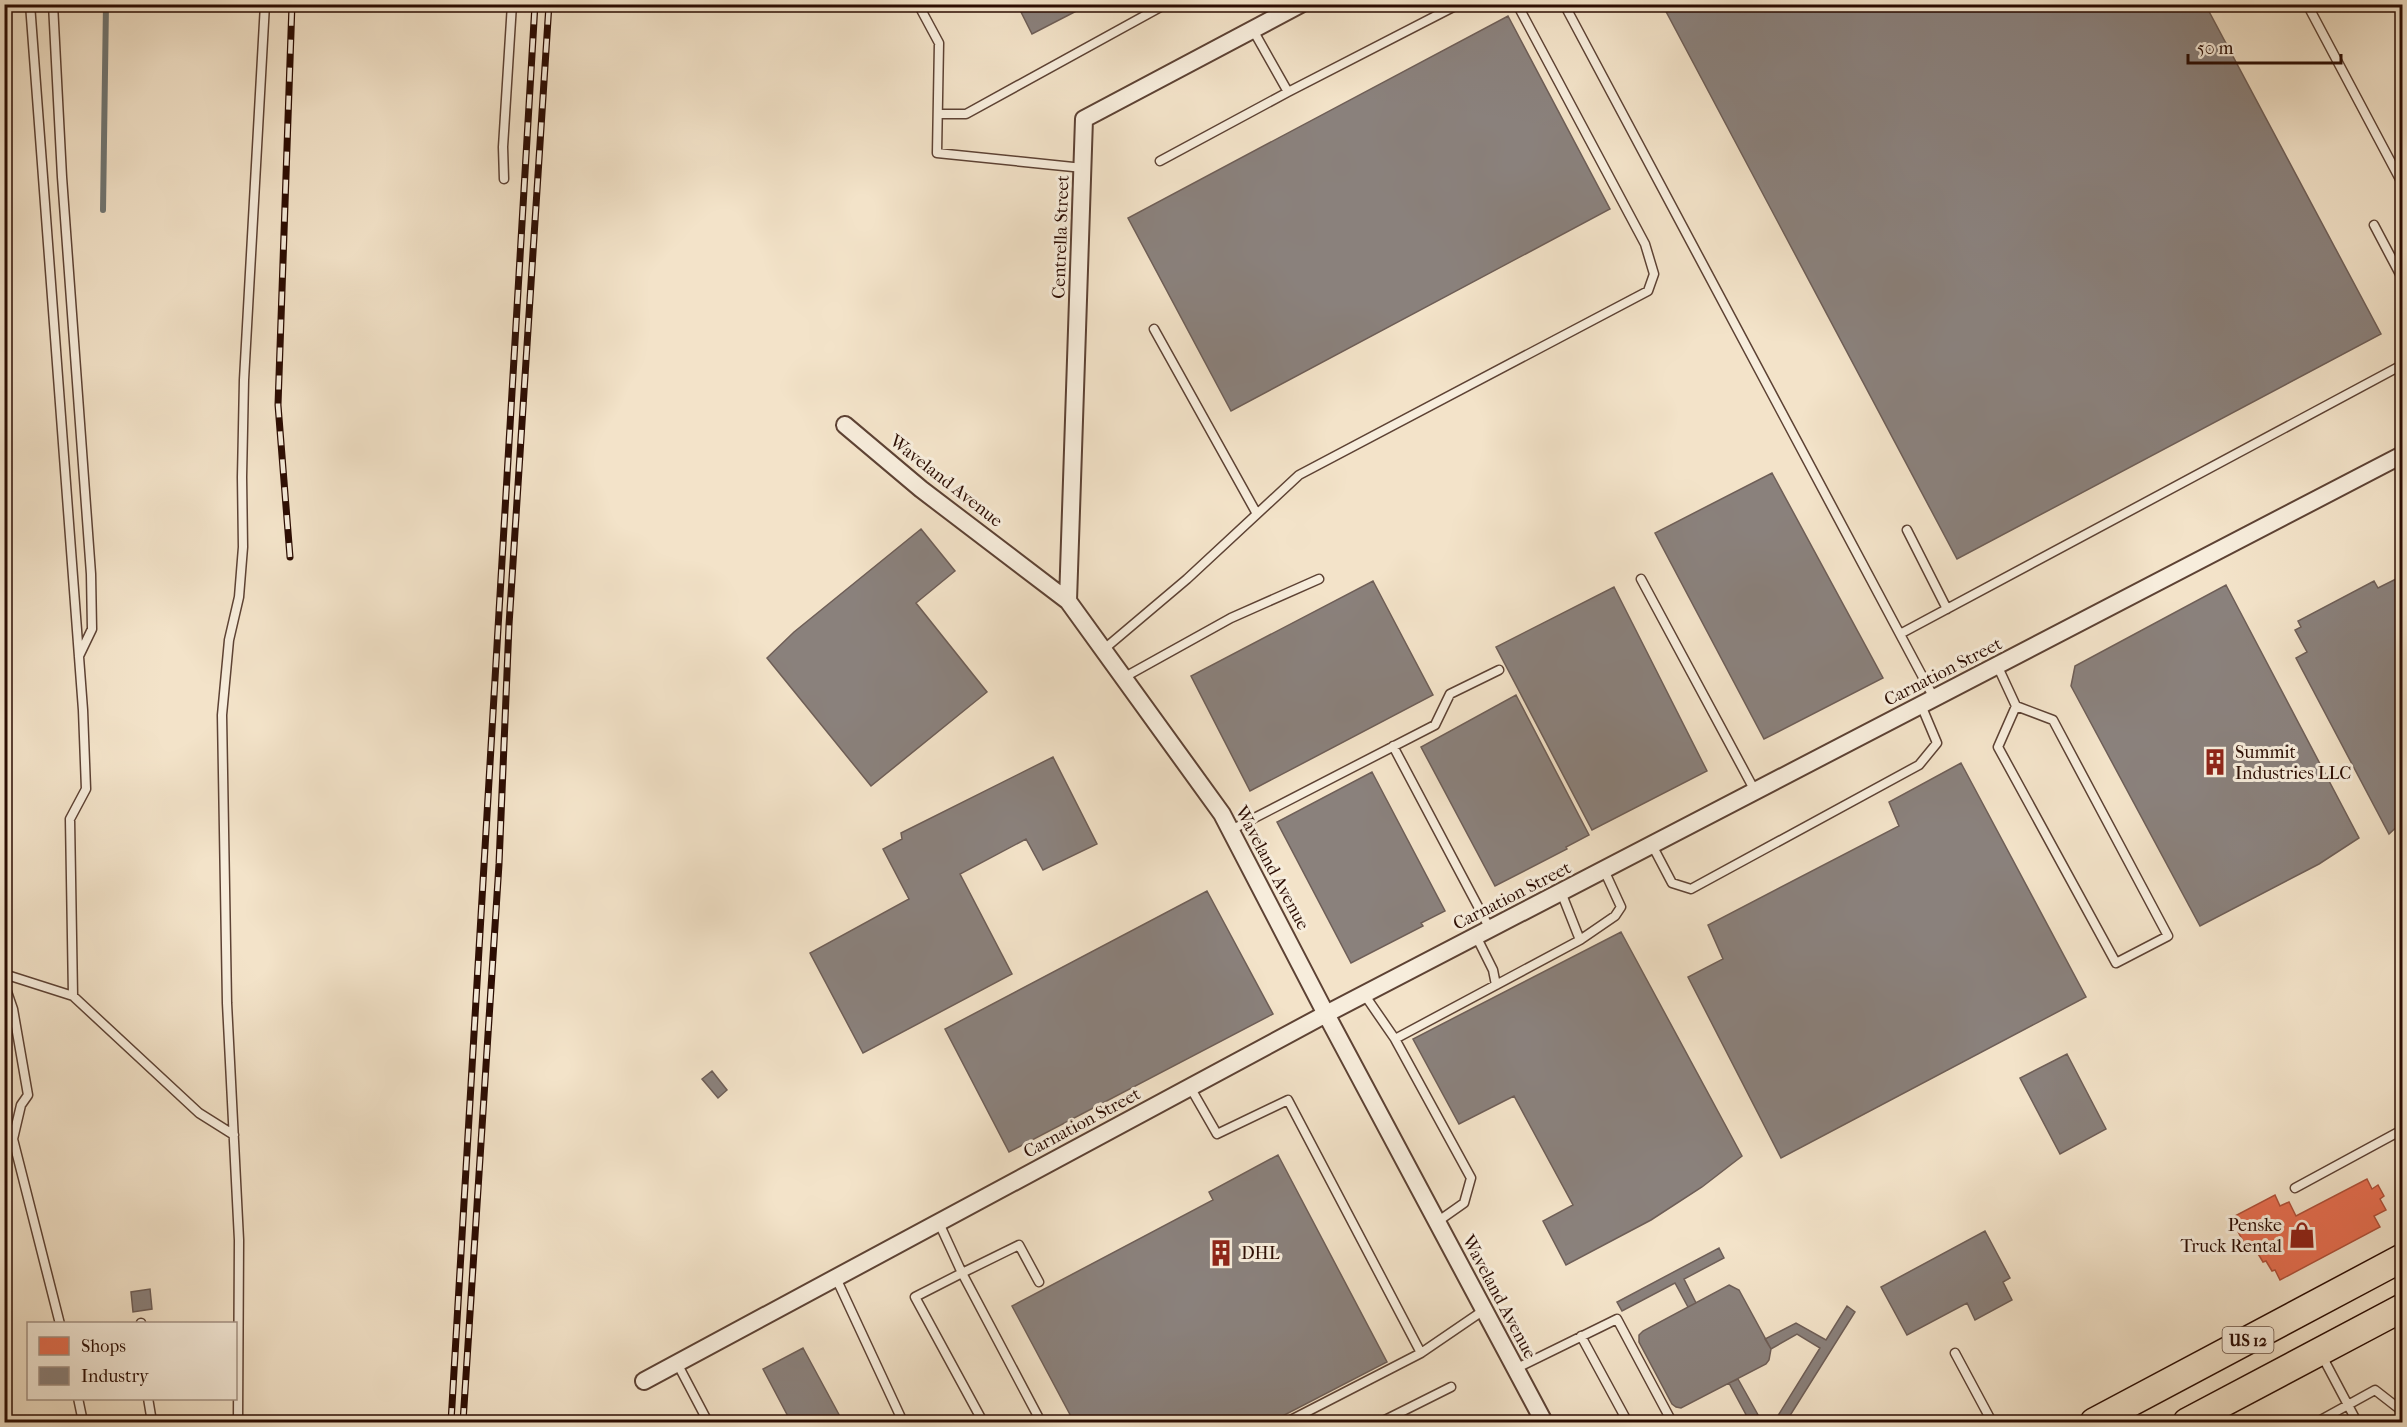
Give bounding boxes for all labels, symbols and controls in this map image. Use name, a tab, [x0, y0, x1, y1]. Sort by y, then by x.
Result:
scale bar	[2188, 27, 2341, 65]
text: 50 m	[2197, 38, 2234, 59]
street label: Centrella Street	[1048, 174, 1074, 299]
street label: Waveland Avenue	[885, 430, 1007, 532]
street label: Carnation Street	[1881, 633, 2006, 711]
place label: Summit Industries LLC	[2235, 742, 2351, 784]
building icon: Summit Industries LLC	[2200, 747, 2230, 777]
street label: Waveland Avenue	[1230, 802, 1314, 934]
street label: Carnation Street	[1450, 857, 1575, 935]
street label: Carnation Street	[1020, 1083, 1145, 1163]
place label: Penske Truck Rental	[2180, 1215, 2282, 1257]
shop icon: Penske Truck Rental	[2287, 1220, 2317, 1250]
street label: Waveland Avenue	[1457, 1231, 1541, 1363]
building icon: DHL	[1206, 1238, 1236, 1268]
place label: DHL	[1241, 1243, 1280, 1264]
legend	[27, 1322, 237, 1400]
road number: US 12	[2222, 1327, 2274, 1353]
text: Shops	[81, 1336, 126, 1357]
text: Industry	[81, 1366, 150, 1387]

